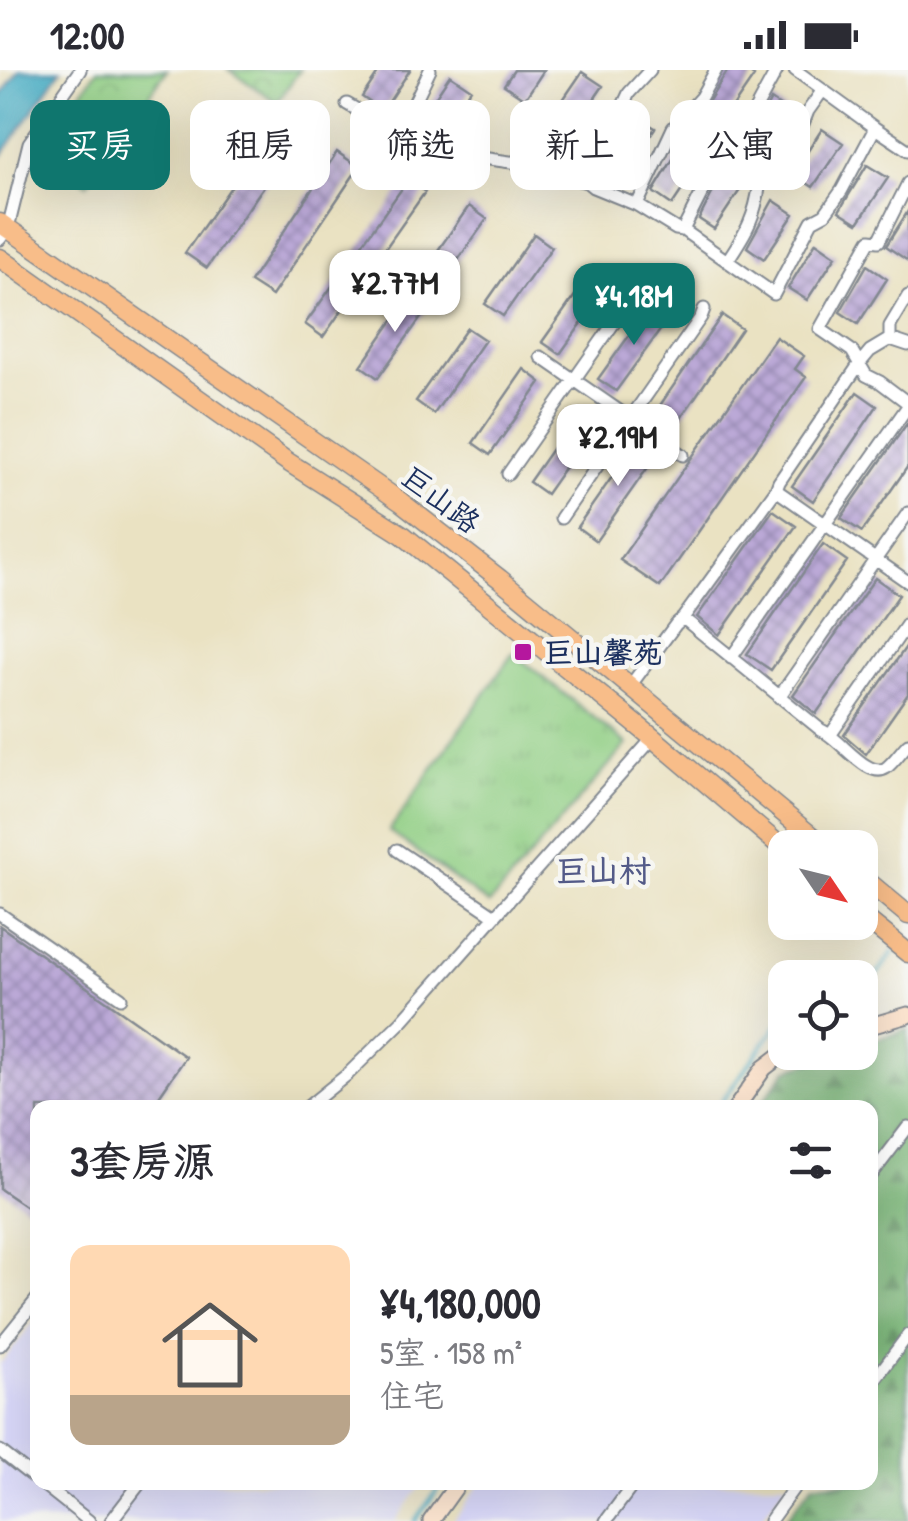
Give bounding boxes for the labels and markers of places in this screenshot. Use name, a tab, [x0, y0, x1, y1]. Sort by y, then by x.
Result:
pin: ¥2.77M	[314, 250, 476, 335]
pin: ¥4.18M	[553, 263, 715, 348]
pin: ¥2.19M	[537, 404, 699, 489]
place label: 巨山馨苑	[543, 632, 663, 672]
marker: 巨山馨苑	[512, 641, 534, 663]

